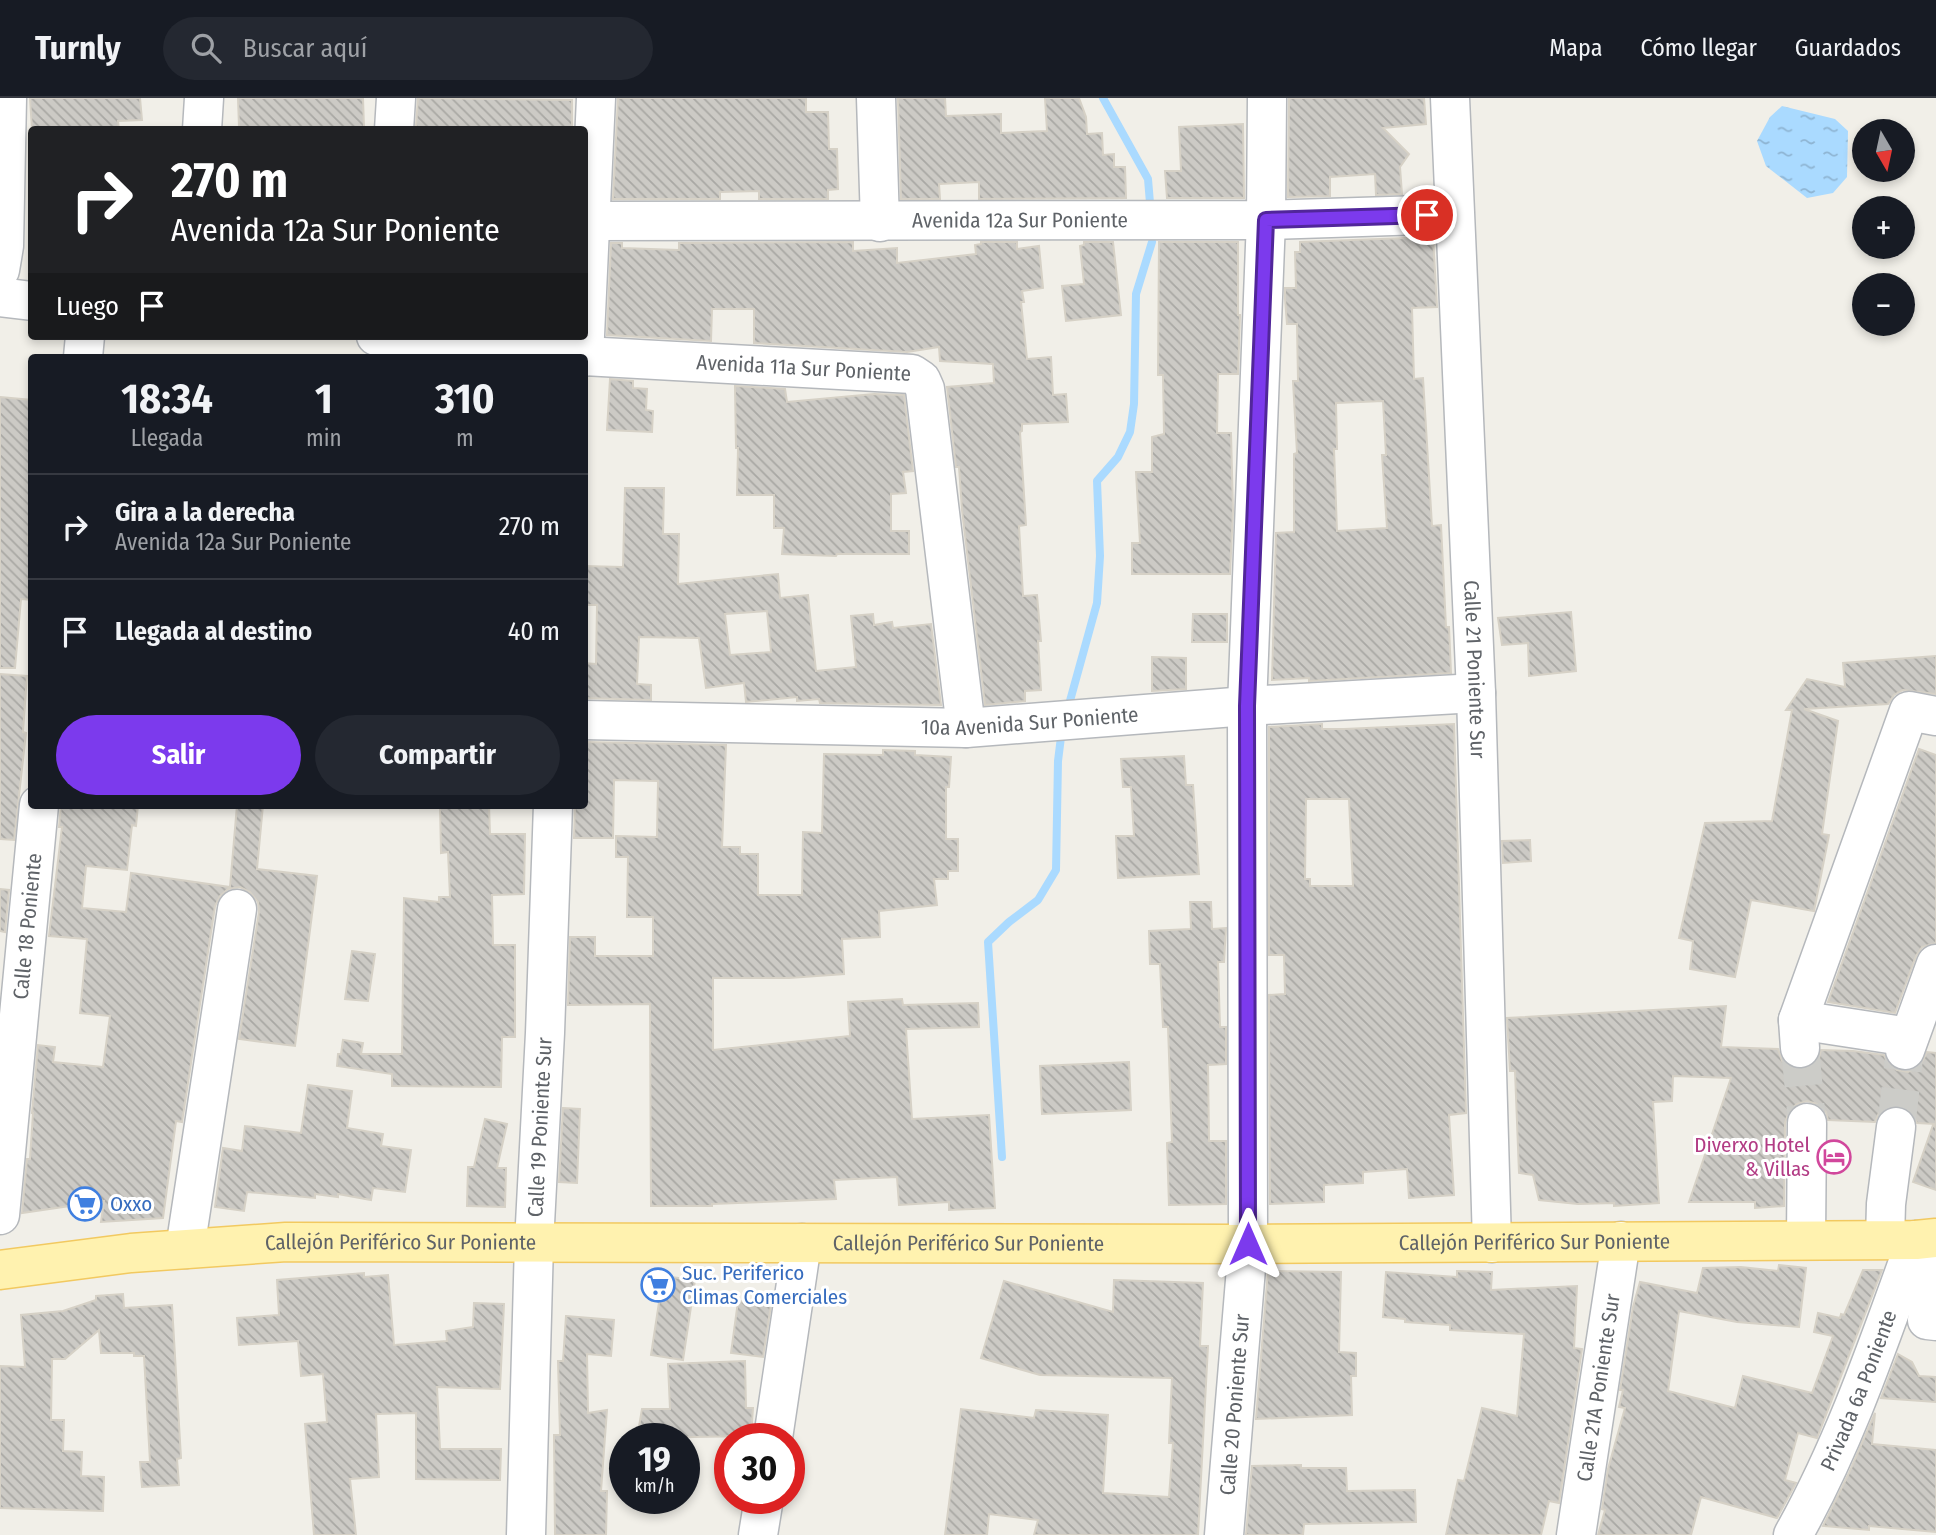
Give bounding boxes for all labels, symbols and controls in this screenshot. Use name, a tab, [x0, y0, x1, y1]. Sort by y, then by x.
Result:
search box	[163, 17, 653, 80]
text: Turnly	[35, 28, 121, 68]
icon: search	[187, 29, 225, 67]
text: Buscar aquí	[243, 33, 367, 64]
text: Mapa	[1549, 34, 1602, 62]
text: Cómo llegar	[1640, 34, 1757, 62]
text: Guardados	[1795, 34, 1901, 62]
north arrow	[1852, 119, 1914, 182]
map controls	[1852, 119, 1915, 336]
text: 270 m	[171, 151, 288, 210]
icon: right	[56, 154, 147, 245]
pin	[1397, 185, 1457, 245]
icon: arrive	[1408, 196, 1446, 234]
button: +	[1852, 196, 1915, 259]
street label: Avenida 12a Sur Poniente	[912, 207, 1128, 234]
text: Avenida 12a Sur Poniente	[171, 211, 500, 249]
button: −	[1852, 273, 1915, 336]
icon: arrive	[133, 287, 171, 325]
text: Luego	[56, 291, 119, 322]
street label: Avenida 11a Sur Poniente	[696, 349, 912, 387]
text: 18:34	[121, 374, 213, 424]
text: 1	[315, 374, 333, 424]
text: 310	[435, 374, 495, 424]
text: Llegada	[131, 424, 203, 452]
text: min	[306, 424, 342, 452]
text: m	[456, 424, 474, 452]
text: Gira a la derecha	[115, 497, 295, 528]
icon: right	[56, 508, 94, 546]
text: 270 m	[499, 511, 560, 542]
text: Avenida 12a Sur Poniente	[115, 528, 351, 556]
street label: Calle 21 Poniente Sur	[1458, 580, 1491, 760]
icon: arrive	[56, 613, 94, 651]
text: Llegada al destino	[115, 616, 312, 647]
text: 40 m	[508, 616, 560, 647]
street label: 10a Avenida Sur Poniente	[921, 702, 1139, 741]
button: Salir	[56, 715, 301, 795]
button: Compartir	[315, 715, 560, 795]
street label: Calle 18 Poniente	[8, 852, 47, 1001]
street label: Calle 19 Poniente Sur	[522, 1036, 558, 1218]
place label: Diverxo Hotel & Villas	[1694, 1132, 1810, 1182]
hotel icon: Diverxo Hotel & Villas	[1815, 1138, 1853, 1176]
supermarket icon: Oxxo	[66, 1185, 104, 1223]
place label: Oxxo	[110, 1191, 152, 1217]
position arrow	[1211, 1207, 1285, 1281]
street label: Callejón Periférico Sur Poniente	[1399, 1228, 1670, 1256]
street label: Callejón Periférico Sur Poniente	[264, 1229, 536, 1256]
street label: Callejón Periférico Sur Poniente	[833, 1230, 1104, 1257]
place label: Suc. Periferico Climas Comerciales	[682, 1260, 847, 1310]
supermarket icon: Suc. Periferico Climas Comerciales	[639, 1266, 677, 1304]
street label: Calle 21A Poniente Sur	[1571, 1291, 1626, 1483]
street label: Privada 6a Poniente	[1815, 1307, 1903, 1475]
street label: Calle 20 Poniente Sur	[1214, 1312, 1255, 1496]
speed limit sign: 30	[714, 1423, 805, 1514]
text: 19	[638, 1438, 671, 1480]
text: km/h	[634, 1475, 675, 1497]

